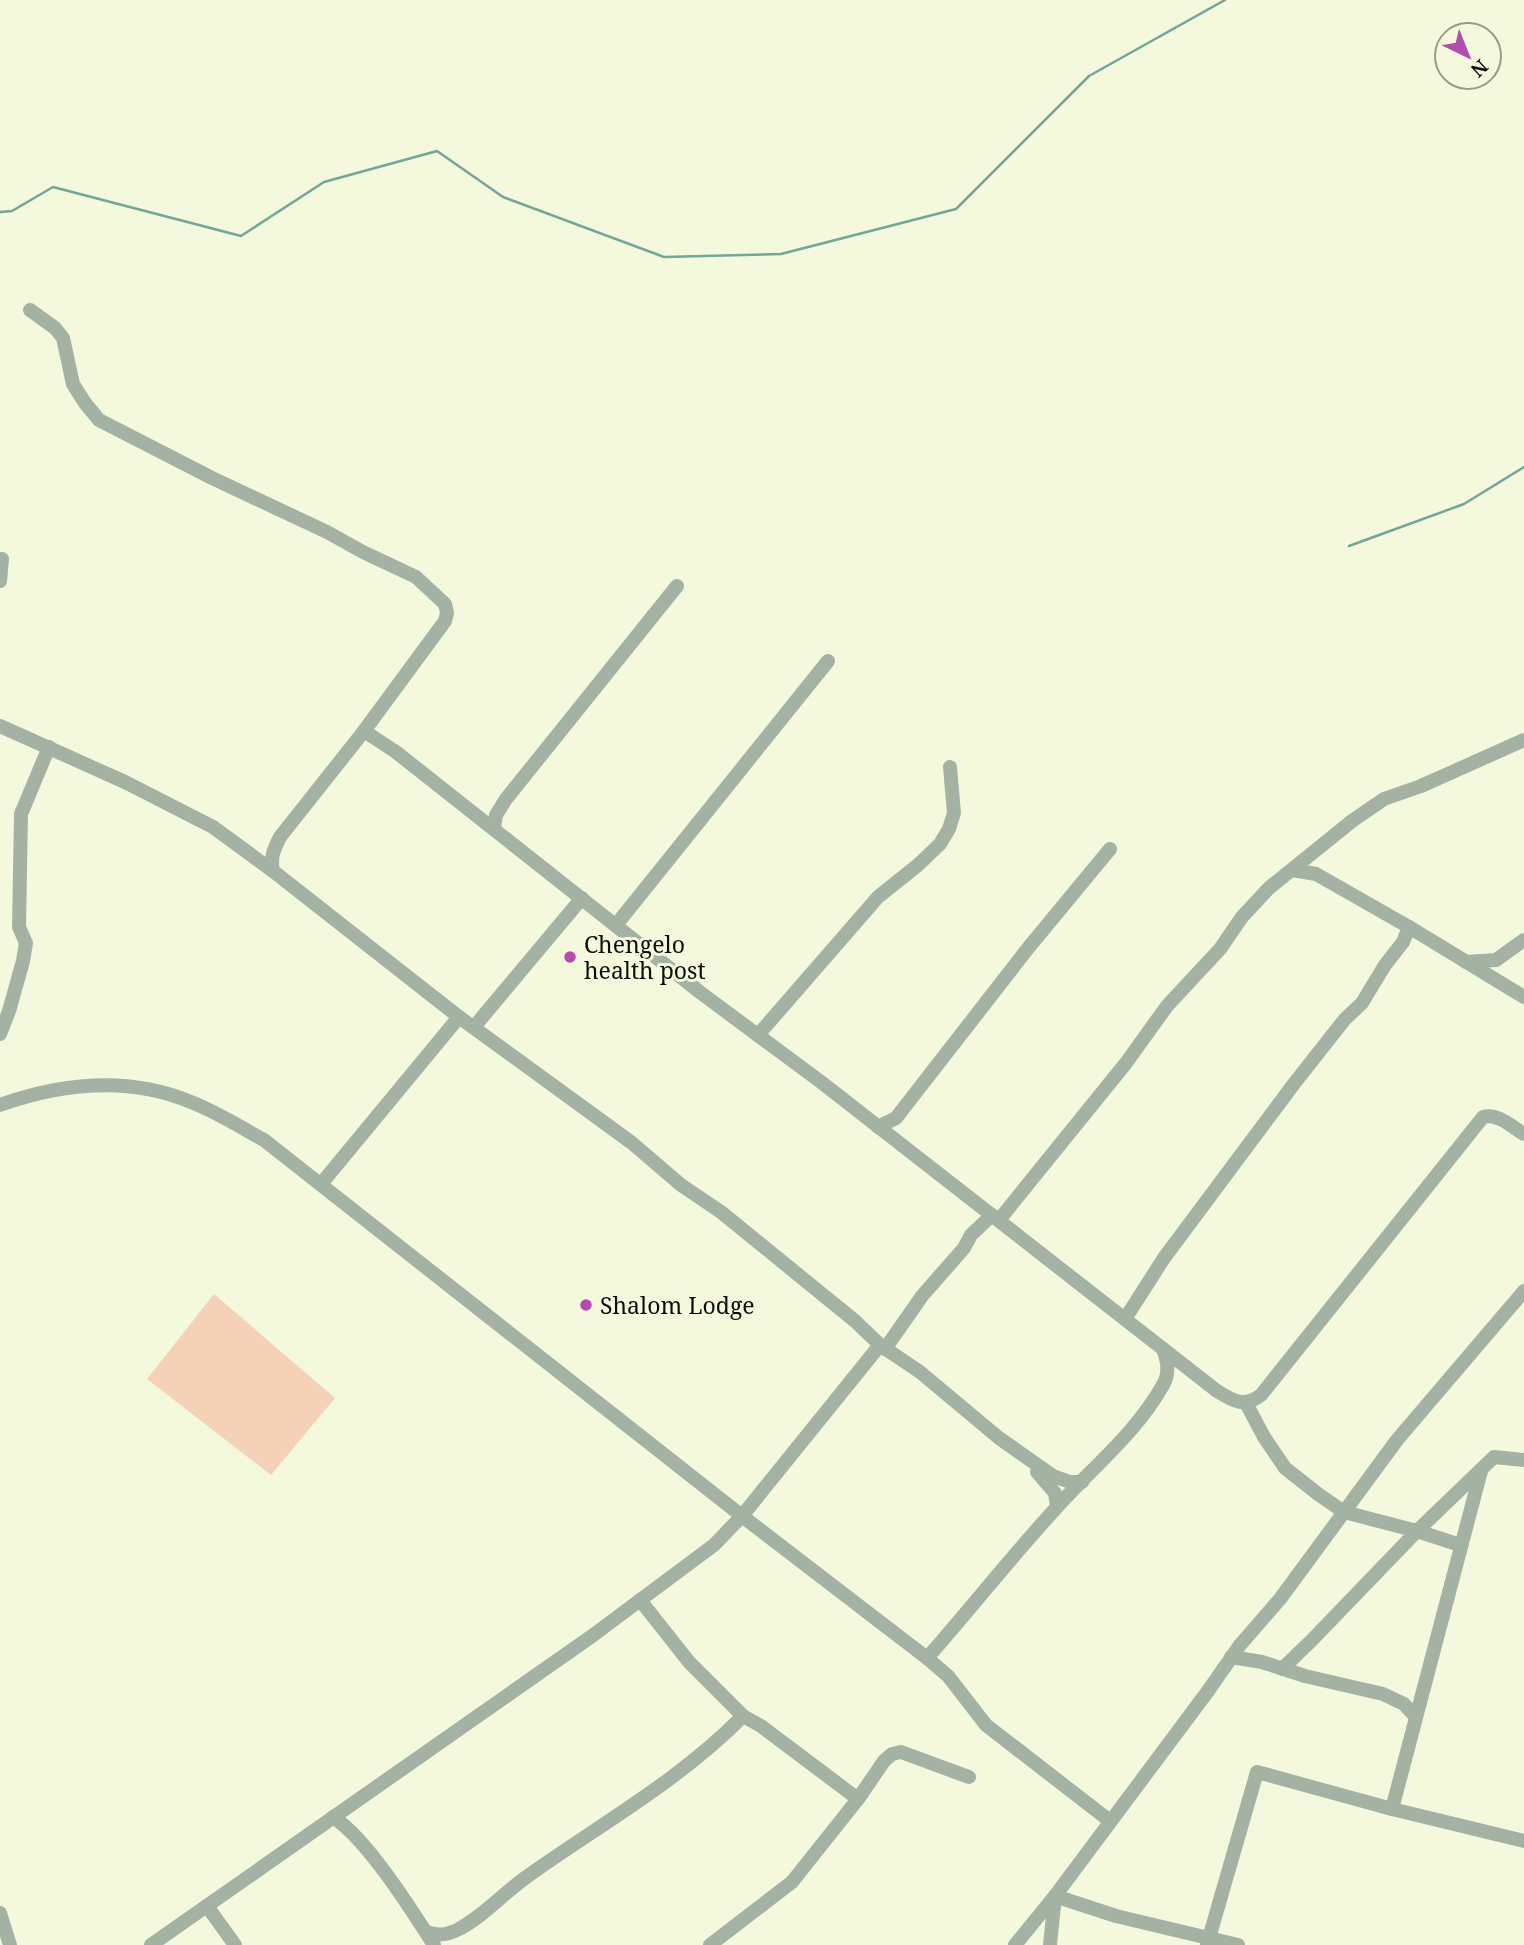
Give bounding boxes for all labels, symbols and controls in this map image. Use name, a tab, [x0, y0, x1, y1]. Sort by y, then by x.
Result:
north arrow	[1433, 21, 1503, 91]
text: N	[1465, 54, 1494, 83]
place label: Chengelo health post	[584, 928, 706, 986]
marker: Chengelo health post	[562, 949, 578, 965]
place label: Shalom Lodge	[600, 1289, 755, 1321]
marker: Shalom Lodge	[578, 1297, 594, 1313]

